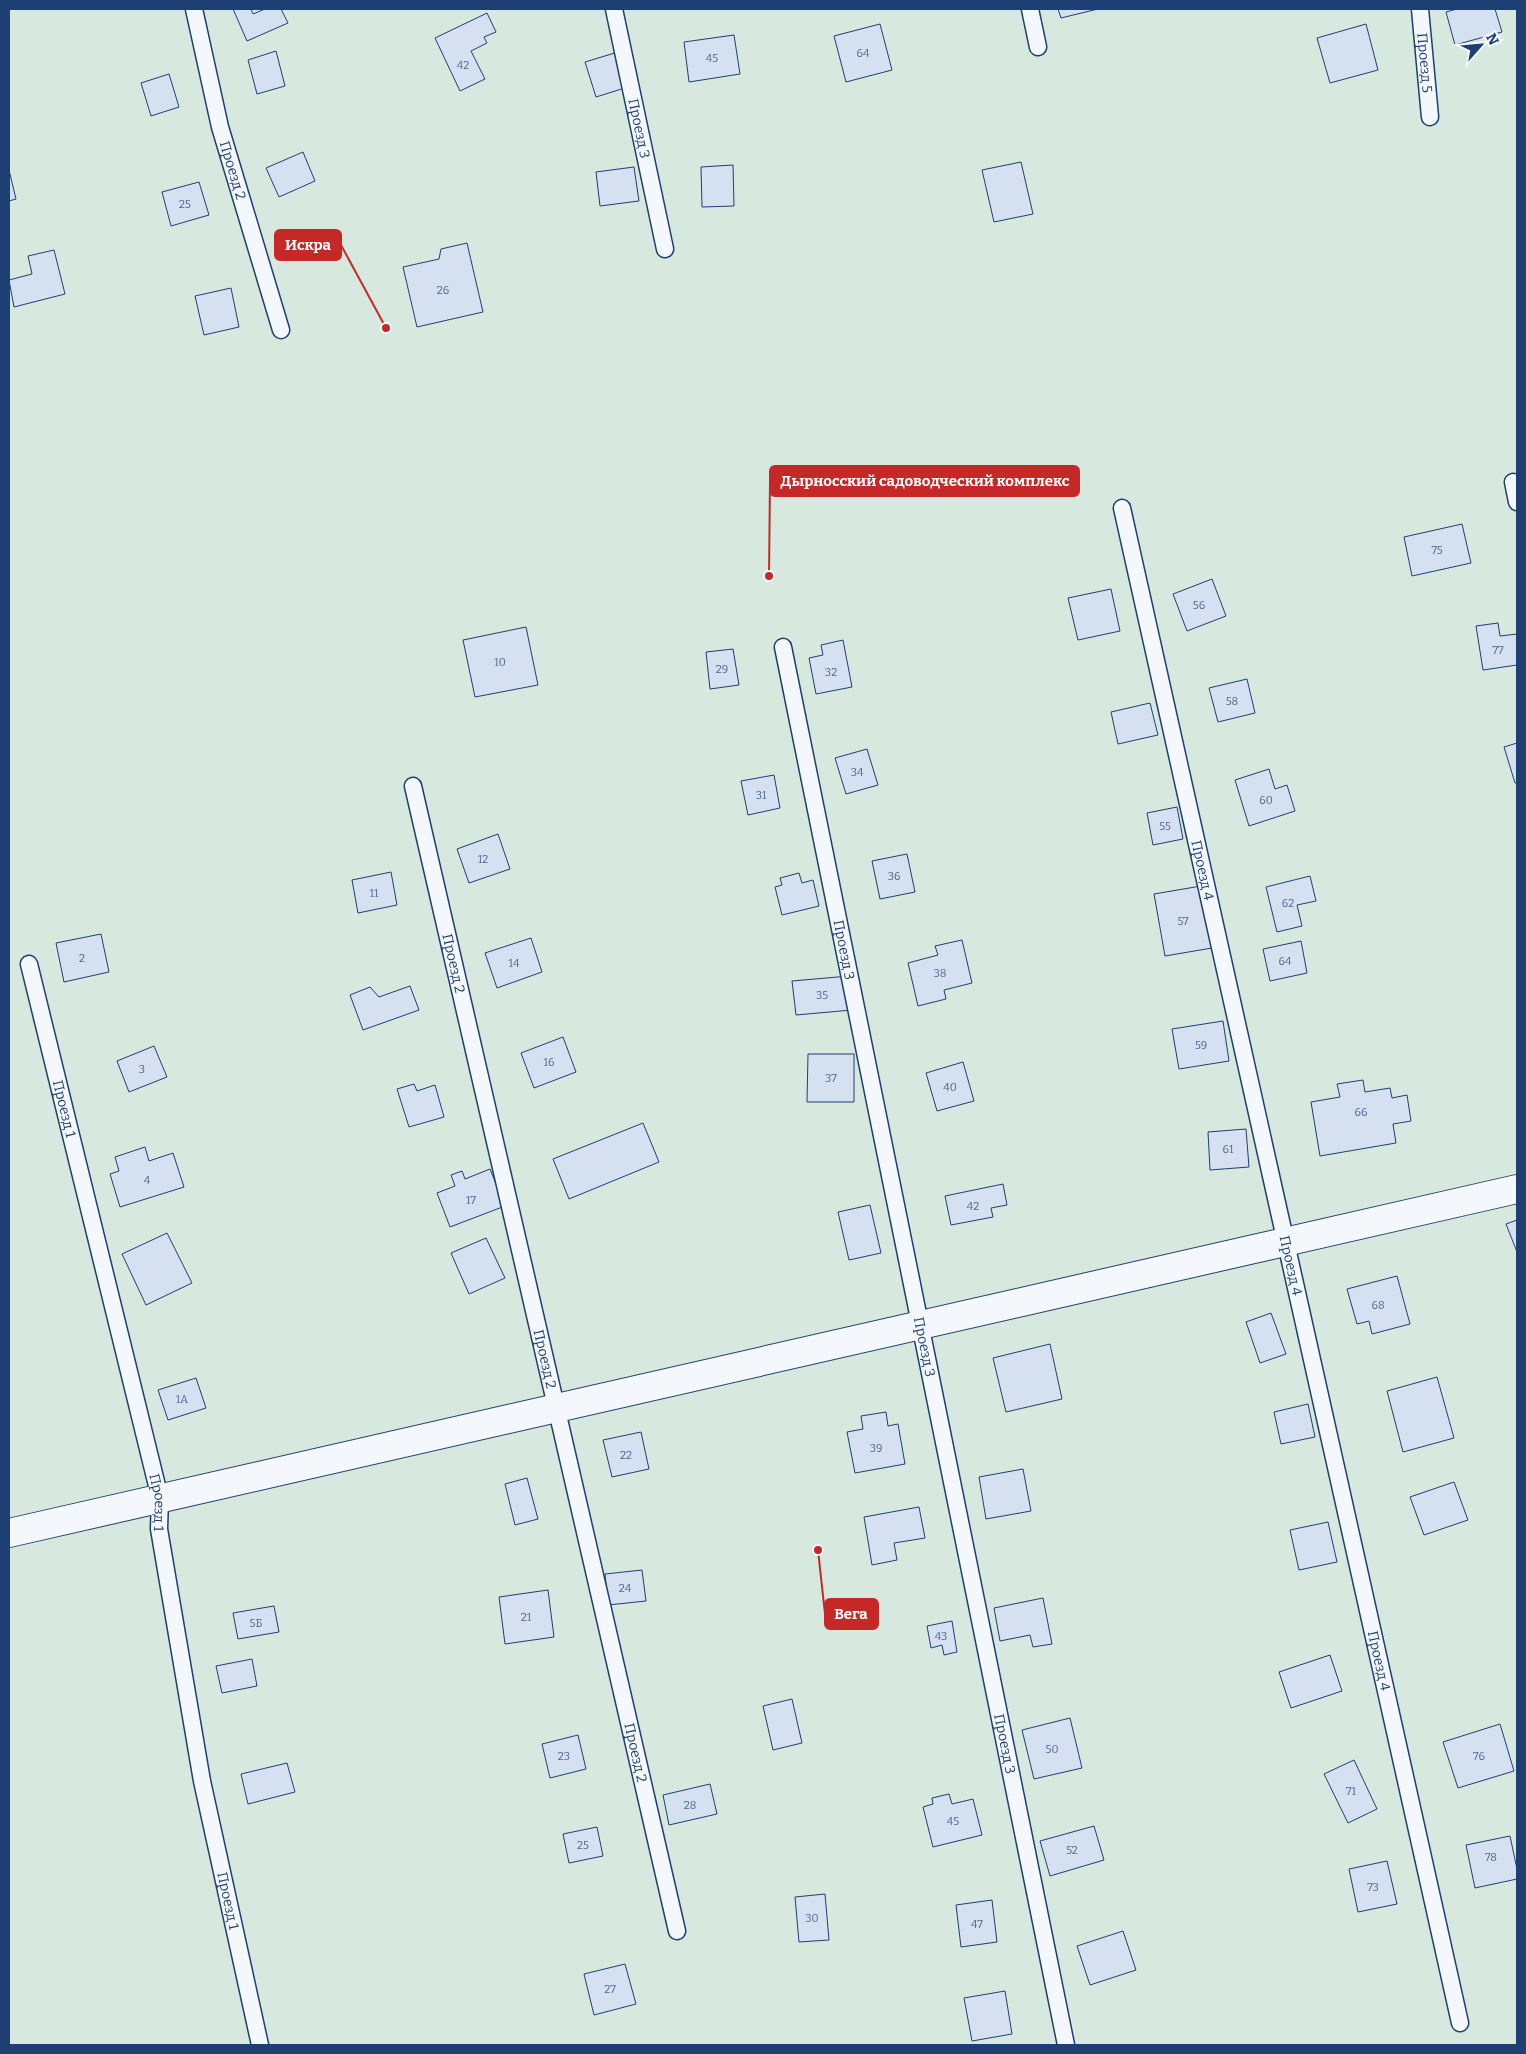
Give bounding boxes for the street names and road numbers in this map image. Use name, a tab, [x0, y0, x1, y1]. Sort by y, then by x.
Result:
street label: Проезд 5	[1414, 32, 1436, 94]
street label: Проезд 3	[625, 97, 654, 160]
street label: Проезд 2	[216, 139, 250, 202]
street label: Проезд 4	[1188, 839, 1218, 902]
street label: Проезд 3	[830, 918, 859, 981]
street label: Проезд 2	[439, 932, 469, 995]
street label: Проезд 1	[49, 1078, 80, 1139]
street label: Проезд 4	[1276, 1234, 1306, 1297]
street label: Проезд 3	[910, 1315, 939, 1378]
street label: Проезд 2	[530, 1328, 560, 1390]
street label: Проезд 1	[146, 1472, 169, 1532]
street label: Проезд 4	[1364, 1629, 1394, 1692]
street label: Проезд 3	[991, 1712, 1019, 1775]
street label: Проезд 2	[621, 1721, 651, 1784]
street label: Проезд 1	[214, 1870, 243, 1931]

